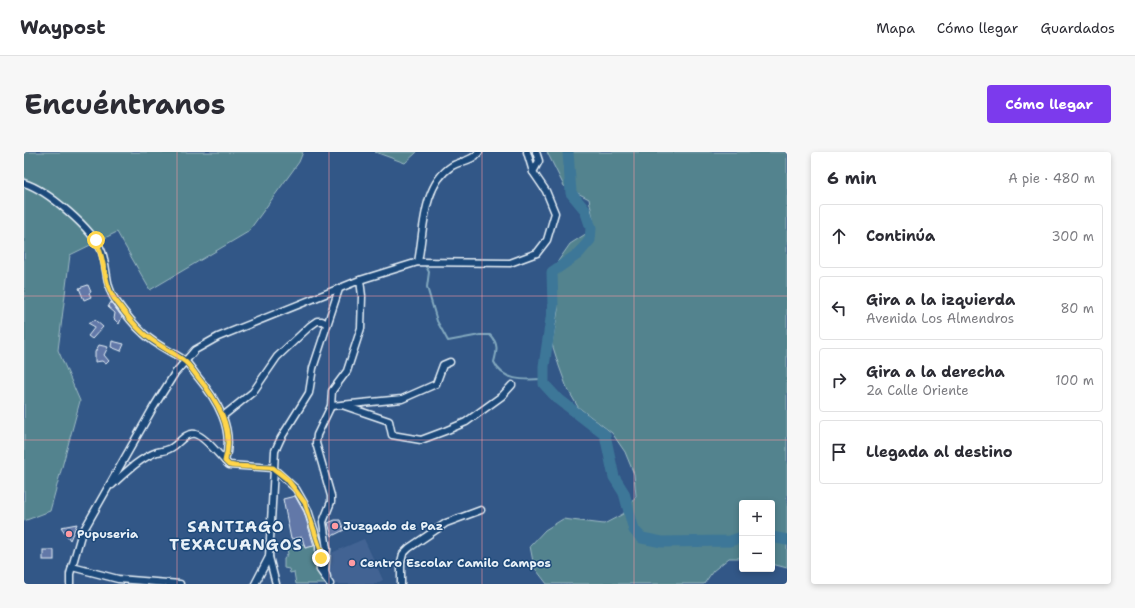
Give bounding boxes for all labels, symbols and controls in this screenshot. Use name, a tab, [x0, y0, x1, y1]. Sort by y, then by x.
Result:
text: Waypost	[20, 15, 105, 40]
text: Mapa	[876, 19, 915, 37]
text: Cómo llegar	[937, 19, 1018, 37]
text: Guardados	[1040, 19, 1115, 37]
text: Encuéntranos	[24, 85, 226, 123]
button: Cómo llegar	[987, 85, 1111, 123]
text: 6 min	[827, 167, 877, 189]
text: A pie · 480 m	[1008, 170, 1095, 187]
icon: ahead	[828, 225, 850, 247]
text: Continúa	[866, 226, 935, 246]
text: 300 m	[1051, 228, 1094, 245]
route start	[87, 231, 105, 249]
text: Gira a la izquierda	[866, 290, 1015, 310]
icon: left	[828, 297, 850, 319]
text: 80 m	[1060, 300, 1094, 317]
text: Avenida Los Almendros	[866, 310, 1014, 327]
text: Gira a la derecha	[866, 362, 1005, 382]
icon: right	[828, 369, 850, 391]
text: 100 m	[1055, 372, 1094, 389]
text: 2a Calle Oriente	[866, 382, 969, 399]
icon: arrive	[828, 441, 850, 463]
text: Llegada al destino	[866, 442, 1013, 462]
map controls	[739, 500, 775, 572]
button: +	[739, 500, 775, 536]
district label: SANTIAGO TEXACUANGOS	[169, 516, 303, 555]
place label: Juzgado de Paz	[343, 518, 443, 534]
marker: Juzgado de Paz	[330, 521, 340, 531]
place label: Pupuseria	[77, 526, 139, 542]
marker: Pupuseria	[64, 529, 74, 539]
button: −	[739, 536, 775, 572]
route end	[312, 549, 330, 567]
place label: Centro Escolar Camilo Campos	[360, 555, 551, 571]
marker: Centro Escolar Camilo Campos	[347, 558, 357, 568]

